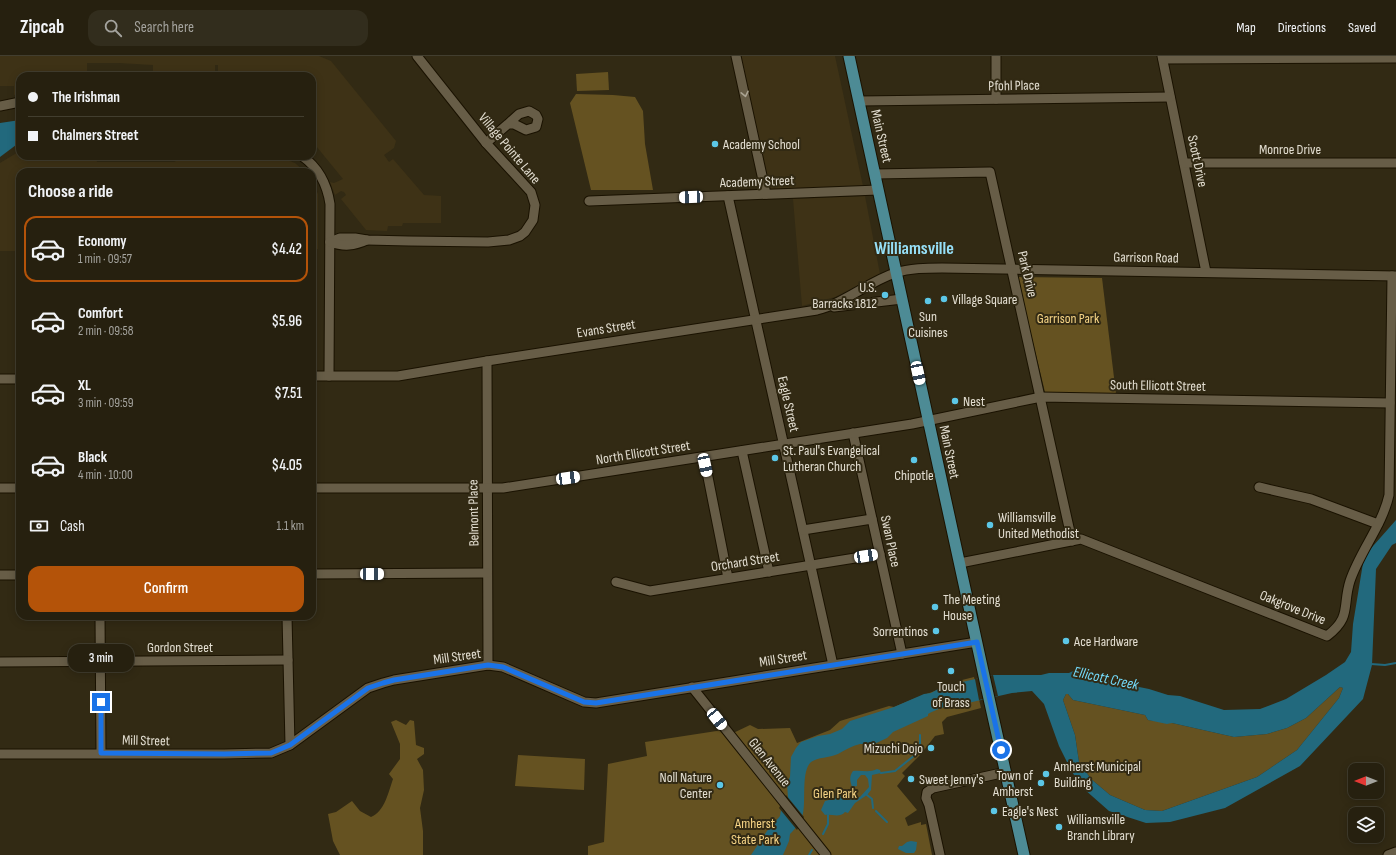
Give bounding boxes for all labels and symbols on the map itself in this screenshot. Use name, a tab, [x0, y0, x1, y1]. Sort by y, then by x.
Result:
street label: Pfohl Place	[988, 77, 1040, 94]
one-way arrow	[740, 91, 748, 97]
street label: Main Street	[867, 108, 896, 164]
street label: Village Pointe Lane	[475, 109, 544, 187]
street label: Scott Drive	[1184, 134, 1211, 189]
place label: Academy School	[722, 136, 800, 153]
marker: Academy School	[710, 139, 720, 149]
street label: Monroe Drive	[1259, 141, 1321, 158]
street label: Academy Street	[718, 172, 795, 191]
car	[679, 191, 703, 203]
district label: Williamsville	[874, 238, 954, 259]
street label: Garrison Road	[1113, 248, 1179, 267]
street label: Park Drive	[1014, 249, 1041, 299]
place label: U.S. Barracks 1812	[812, 279, 877, 312]
marker: U.S. Barracks 1812	[880, 290, 890, 300]
place label: Village Square	[952, 291, 1017, 308]
marker: Village Square	[939, 294, 949, 304]
marker: Sun Cuisines	[923, 296, 933, 306]
place label: Sun Cuisines	[908, 308, 948, 341]
park label: Garrison Park	[1037, 310, 1100, 327]
street label: Evans Street	[576, 315, 637, 342]
car	[910, 360, 926, 386]
street label: Eagle Street	[774, 375, 803, 434]
street label: South Ellicott Street	[1110, 376, 1206, 395]
place label: Nest	[963, 393, 985, 410]
marker: Nest	[950, 396, 960, 406]
street label: Main Street	[936, 424, 963, 480]
street label: North Ellicott Street	[595, 437, 691, 468]
place label: St. Paul's Evangelical Lutheran Church	[783, 442, 880, 475]
car	[697, 452, 713, 478]
marker: St. Paul's Evangelical Lutheran Church	[770, 453, 780, 463]
marker: Chipotle	[909, 455, 919, 465]
place label: Chipotle	[894, 467, 934, 484]
car	[555, 470, 581, 486]
street label: Belmont Place	[464, 479, 483, 547]
place label: Williamsville United Methodist	[998, 509, 1079, 542]
street label: Swan Place	[877, 514, 904, 568]
marker: Williamsville United Methodist	[985, 520, 995, 530]
street label: Orchard Street	[710, 548, 781, 575]
car	[853, 548, 879, 564]
car	[360, 568, 384, 580]
street label: Oakgrove Drive	[1257, 586, 1328, 628]
place label: The Meeting House	[943, 591, 1001, 624]
marker: The Meeting House	[930, 602, 940, 612]
place label: Sorrentinos	[873, 623, 928, 640]
marker: Sorrentinos	[931, 626, 941, 636]
place label: Ace Hardware	[1073, 633, 1138, 650]
marker: Ace Hardware	[1061, 636, 1071, 646]
street label: Gordon Street	[147, 639, 213, 656]
callout: 3 min	[68, 644, 134, 672]
street label: Mill Street	[432, 645, 482, 668]
street label: Mill Street	[758, 646, 808, 671]
water label: Ellicott Creek	[1072, 662, 1141, 695]
marker: Touch of Brass	[946, 666, 956, 676]
place label: Touch of Brass	[932, 678, 970, 711]
route end	[92, 693, 110, 711]
car	[705, 706, 729, 732]
street label: Mill Street	[122, 732, 170, 749]
street label: Glen Avenue	[745, 735, 794, 790]
place label: Mizuchi Dojo	[864, 740, 923, 757]
route start	[992, 741, 1010, 759]
marker: Mizuchi Dojo	[926, 743, 936, 753]
place label: Amherst Municipal Building	[1053, 758, 1141, 791]
north arrow	[1348, 763, 1384, 799]
place label: Town of Amherst	[992, 767, 1034, 800]
place label: Noll Nature Center	[660, 769, 712, 802]
marker: Amherst Municipal Building	[1041, 769, 1051, 779]
place label: Sweet Jenny's	[919, 771, 984, 788]
marker: Sweet Jenny's	[906, 774, 916, 784]
marker: Town of Amherst	[1036, 778, 1046, 788]
marker: Noll Nature Center	[715, 780, 725, 790]
park label: Glen Park	[813, 785, 858, 802]
place label: Eagle's Nest	[1002, 803, 1058, 820]
marker: Eagle's Nest	[989, 806, 999, 816]
place label: Williamsville Branch Library	[1067, 811, 1135, 844]
park label: Amherst State Park	[731, 815, 780, 848]
marker: Williamsville Branch Library	[1054, 822, 1064, 832]

